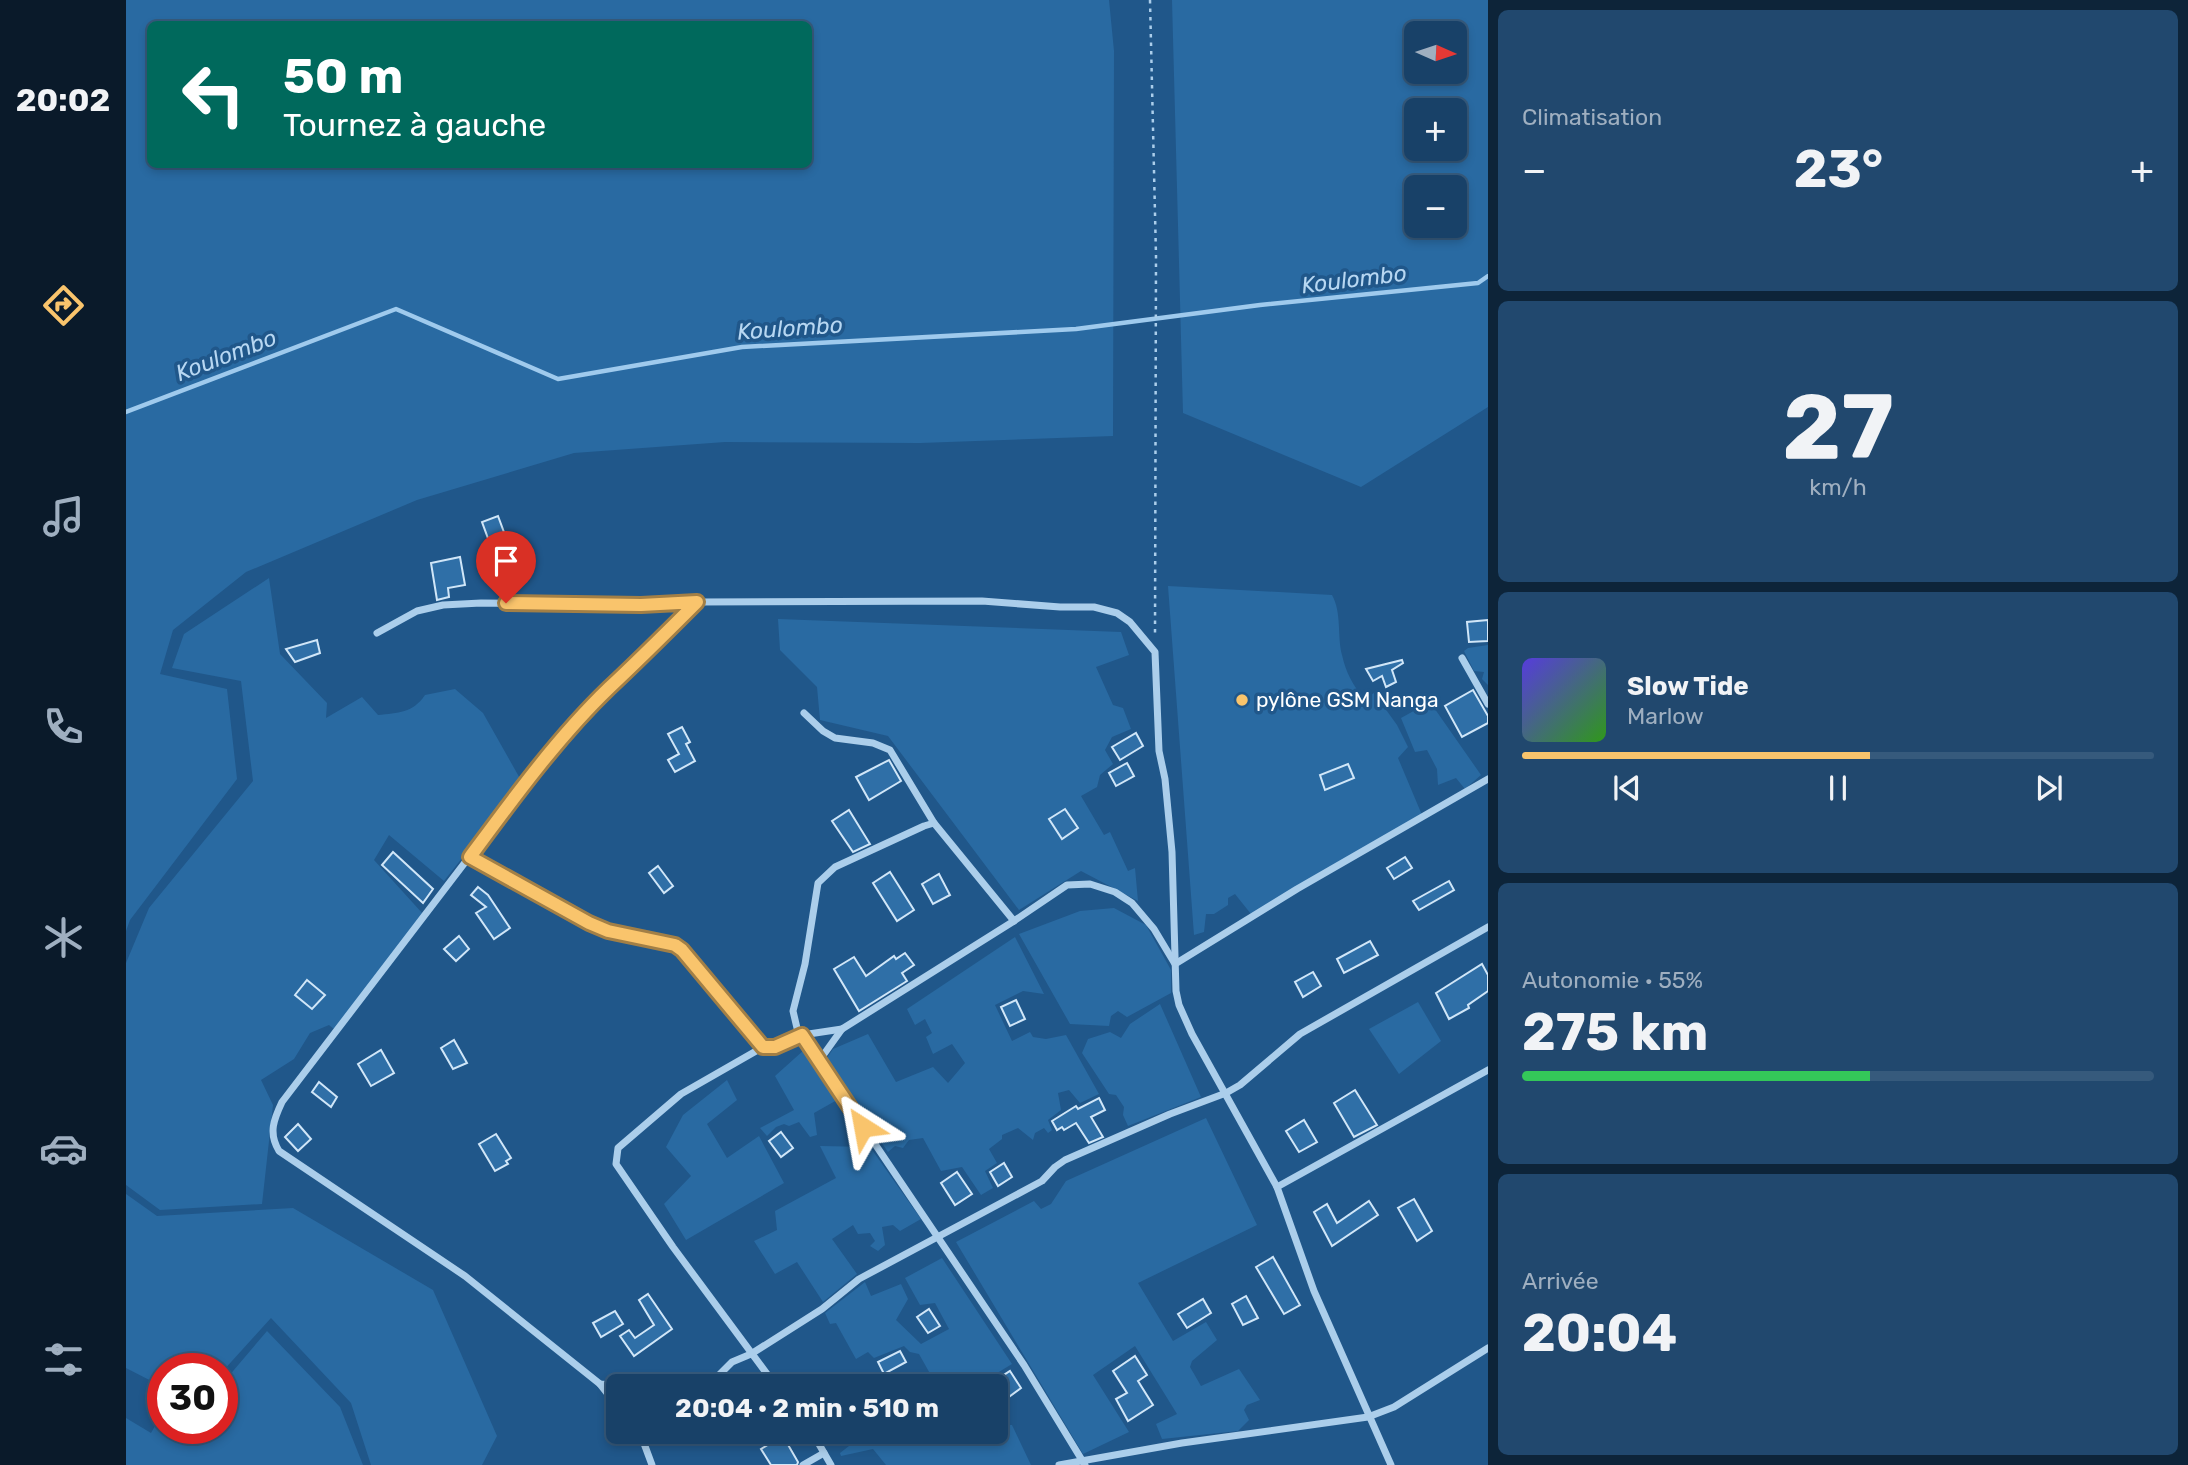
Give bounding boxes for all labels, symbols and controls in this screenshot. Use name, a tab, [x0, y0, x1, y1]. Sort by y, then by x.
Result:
north arrow	[1404, 21, 1466, 84]
map controls	[1404, 21, 1467, 238]
text: 50 m	[283, 47, 403, 105]
icon: left	[168, 49, 259, 140]
text: 20:02	[16, 81, 110, 119]
button: +	[1404, 98, 1467, 161]
text: Climatisation	[1522, 103, 1662, 131]
text: Tournez à gauche	[283, 106, 546, 144]
text: 23°	[1794, 138, 1883, 200]
text: −	[1522, 147, 1547, 193]
text: +	[2130, 147, 2154, 193]
button: −	[1404, 175, 1467, 238]
water label: Koulombo	[1300, 259, 1408, 299]
icon: directions	[39, 281, 88, 330]
water label: Koulombo	[736, 310, 844, 346]
water label: Koulombo	[172, 323, 280, 387]
text: 27	[1782, 373, 1894, 481]
text: km/h	[1809, 473, 1867, 501]
icon: music	[39, 492, 88, 541]
pin	[476, 531, 536, 603]
icon: arrive	[487, 542, 525, 580]
text: Slow Tide	[1627, 671, 1749, 702]
place label: pylône GSM Nanga	[1256, 687, 1439, 712]
marker: pylône GSM Nanga	[1234, 692, 1250, 708]
icon: phone	[39, 702, 88, 751]
text: Marlow	[1627, 702, 1704, 730]
icon: previous	[1608, 769, 1646, 807]
icon: pause	[1819, 769, 1857, 807]
icon: next	[2030, 769, 2068, 807]
icon: climate	[39, 913, 88, 962]
text: Autonomie · 55%	[1522, 966, 1703, 994]
text: 275 km	[1522, 1001, 1708, 1063]
position arrow	[826, 1090, 900, 1164]
icon: car	[39, 1124, 88, 1173]
text: Arrivée	[1522, 1267, 1599, 1295]
text: 20:04	[1522, 1302, 1677, 1364]
icon: filters	[39, 1335, 88, 1384]
speed limit sign: 30	[147, 1353, 238, 1444]
text: 20:04 · 2 min · 510 m	[675, 1393, 939, 1424]

